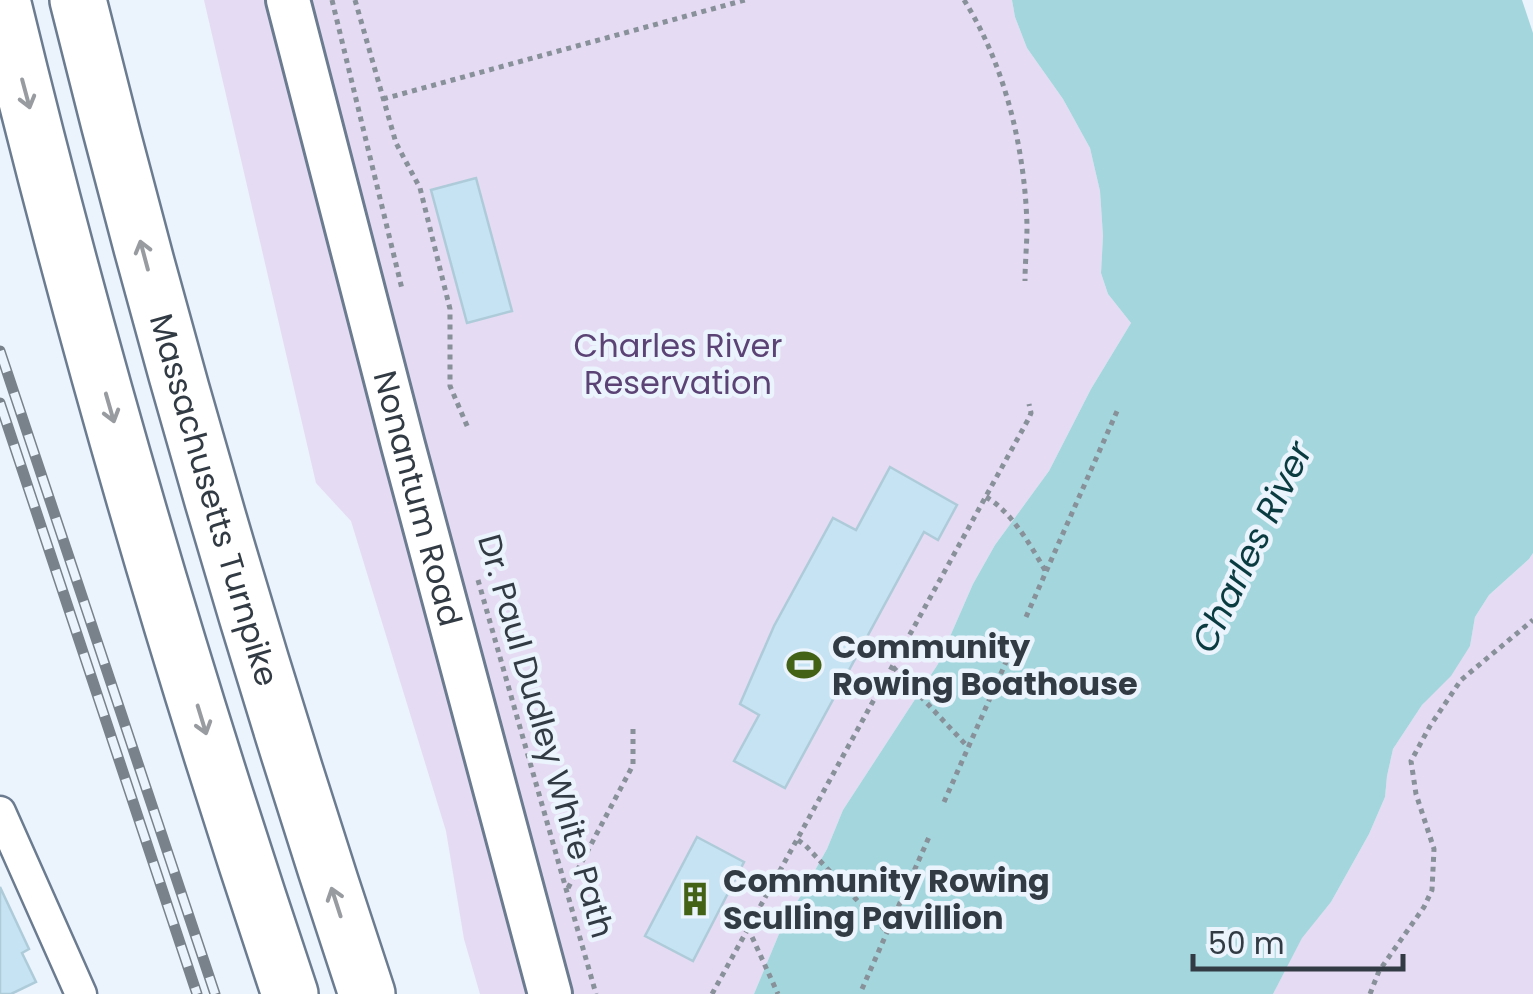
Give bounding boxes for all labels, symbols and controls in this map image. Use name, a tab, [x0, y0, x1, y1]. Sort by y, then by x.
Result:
one-way arrow	[17, 78, 36, 109]
one-way arrow	[133, 240, 152, 271]
street label: Massachusetts Turnpike	[139, 308, 290, 691]
park label: Charles River Reservation	[574, 323, 782, 405]
street label: Nonantum Road	[363, 366, 473, 631]
one-way arrow	[101, 392, 120, 424]
water label: Charles River	[1179, 432, 1324, 661]
street label: Dr. Paul Dudley White Path	[467, 529, 626, 943]
place label: Community Rowing Boathouse	[832, 624, 1138, 706]
sports icon: Community Rowing Boathouse	[785, 646, 823, 684]
one-way arrow	[194, 704, 212, 735]
place label: Community Rowing Sculling Pavillion	[723, 858, 1050, 940]
building icon: Community Rowing Sculling Pavillion	[676, 880, 714, 918]
one-way arrow	[326, 886, 344, 918]
scale bar	[1193, 909, 1403, 971]
text: 50 m	[1208, 922, 1285, 965]

